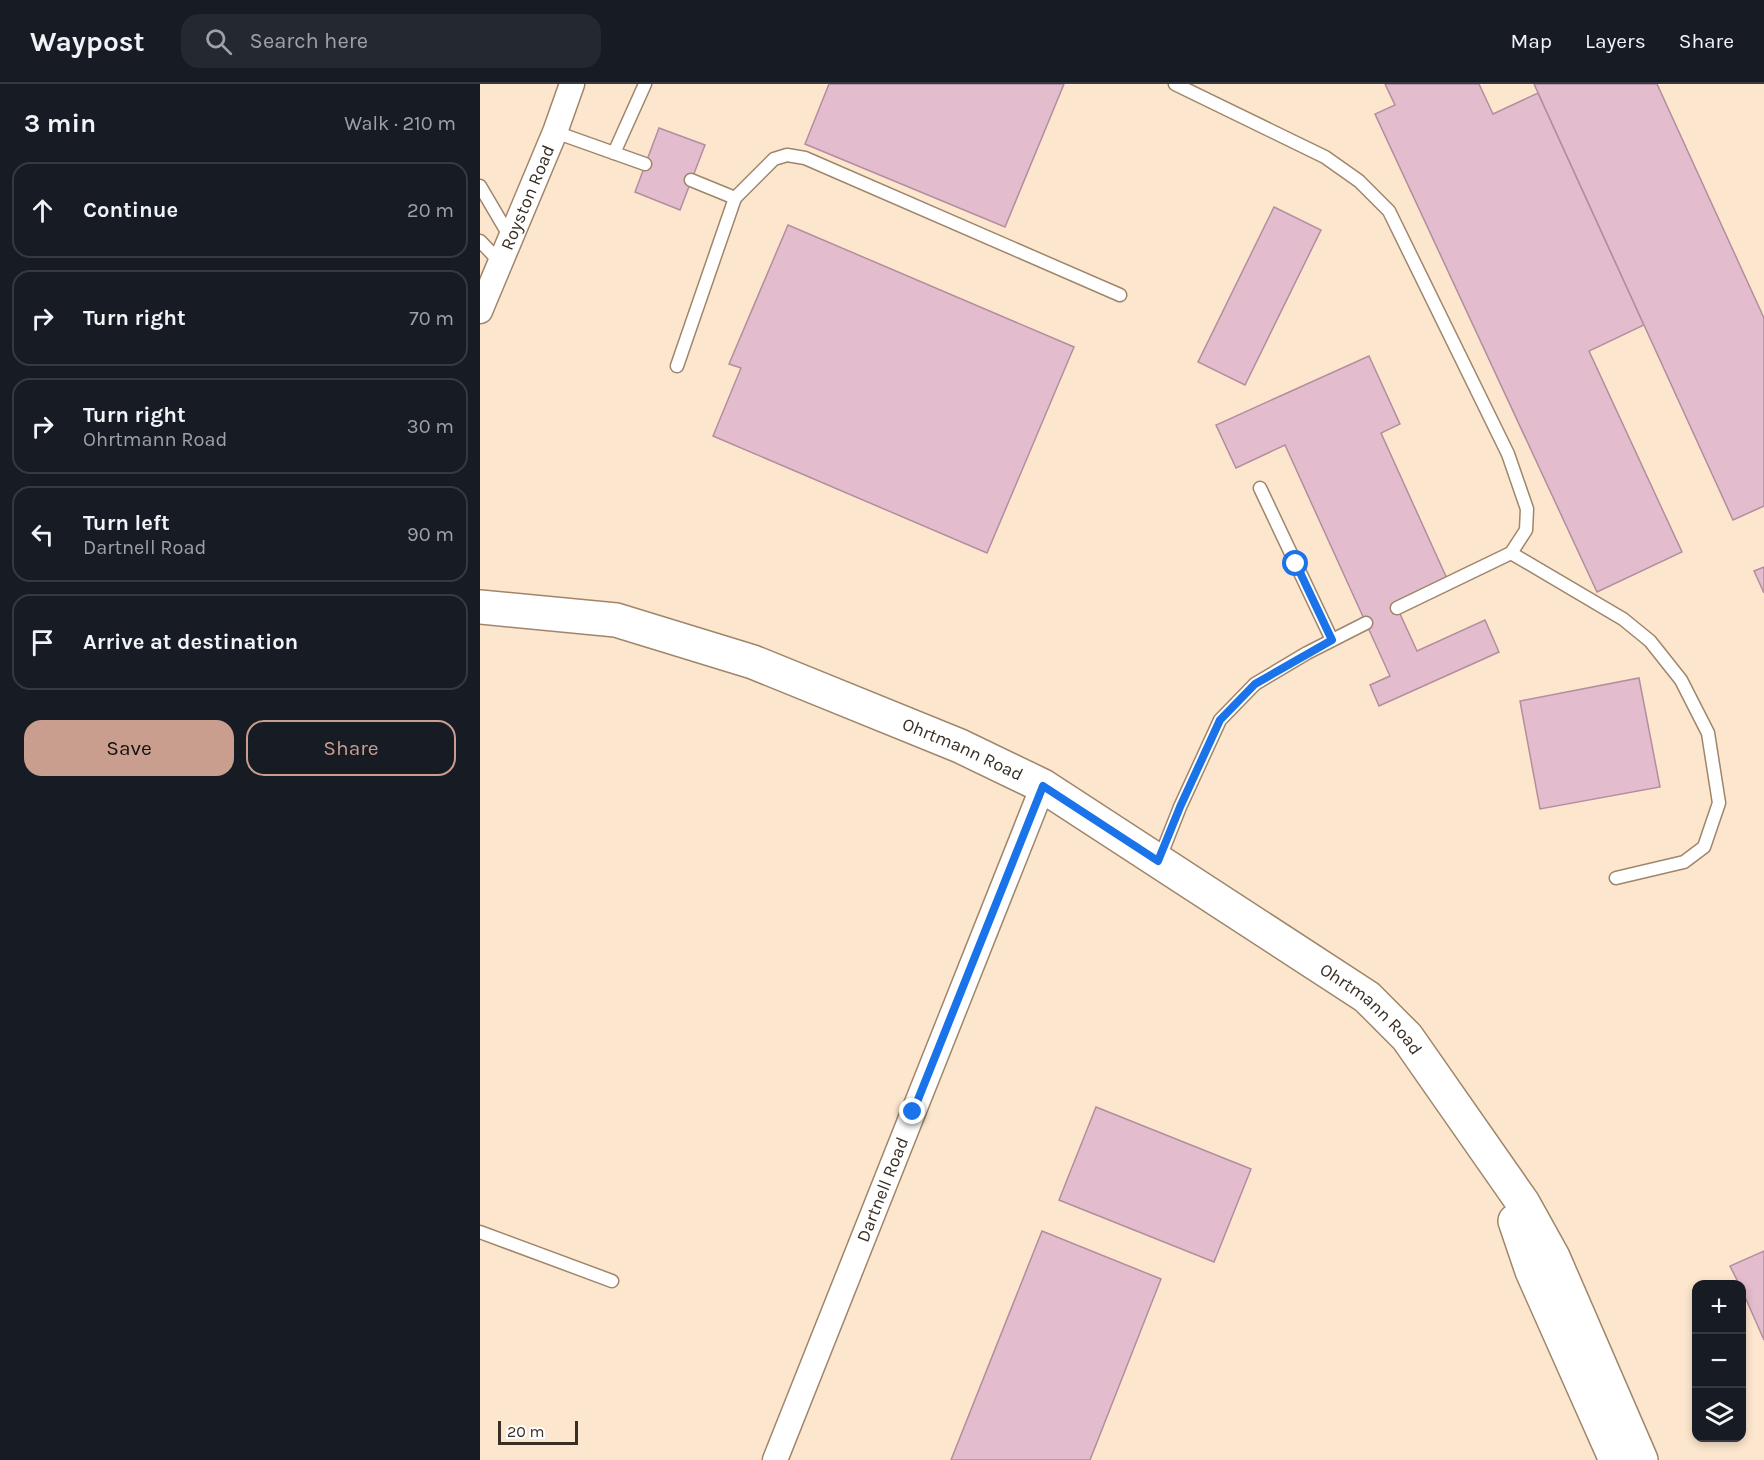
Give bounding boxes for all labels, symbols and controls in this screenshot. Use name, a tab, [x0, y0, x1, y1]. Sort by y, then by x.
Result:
search box	[181, 14, 601, 68]
text: Waypost	[30, 25, 145, 58]
icon: search	[202, 25, 235, 58]
text: Search here	[250, 28, 368, 54]
text: Map	[1510, 29, 1552, 53]
text: Layers	[1585, 29, 1646, 53]
text: Share	[1679, 29, 1734, 53]
text: 3 min	[24, 108, 96, 139]
text: Walk · 210 m	[344, 112, 456, 135]
street label: Royston Road	[496, 142, 559, 253]
icon: ahead	[26, 194, 59, 227]
text: Continue	[83, 197, 178, 223]
text: 20 m	[407, 199, 454, 222]
icon: right	[26, 302, 59, 335]
text: Turn right	[83, 305, 186, 331]
text: 70 m	[409, 307, 454, 330]
text: Turn right	[83, 402, 186, 428]
icon: right	[26, 410, 59, 443]
text: 30 m	[407, 415, 454, 438]
text: Ohrtmann Road	[83, 428, 227, 451]
text: Turn left	[83, 510, 170, 536]
icon: left	[26, 518, 59, 551]
text: 90 m	[407, 523, 454, 546]
text: Dartnell Road	[83, 536, 206, 559]
route start	[1282, 550, 1308, 576]
icon: arrive	[26, 626, 59, 659]
text: Arrive at destination	[83, 629, 298, 655]
street label: Ohrtmann Road	[899, 713, 1027, 786]
button: Save	[24, 720, 234, 776]
button: Share	[246, 720, 456, 776]
street label: Ohrtmann Road	[1316, 958, 1427, 1059]
route end	[899, 1098, 925, 1124]
street label: Dartnell Road	[852, 1134, 913, 1245]
map controls	[1692, 1280, 1746, 1442]
button: +	[1692, 1280, 1746, 1334]
button: −	[1692, 1334, 1746, 1388]
button: layers	[1692, 1388, 1746, 1442]
scale bar	[498, 1418, 578, 1446]
text: 20 m	[507, 1422, 545, 1441]

